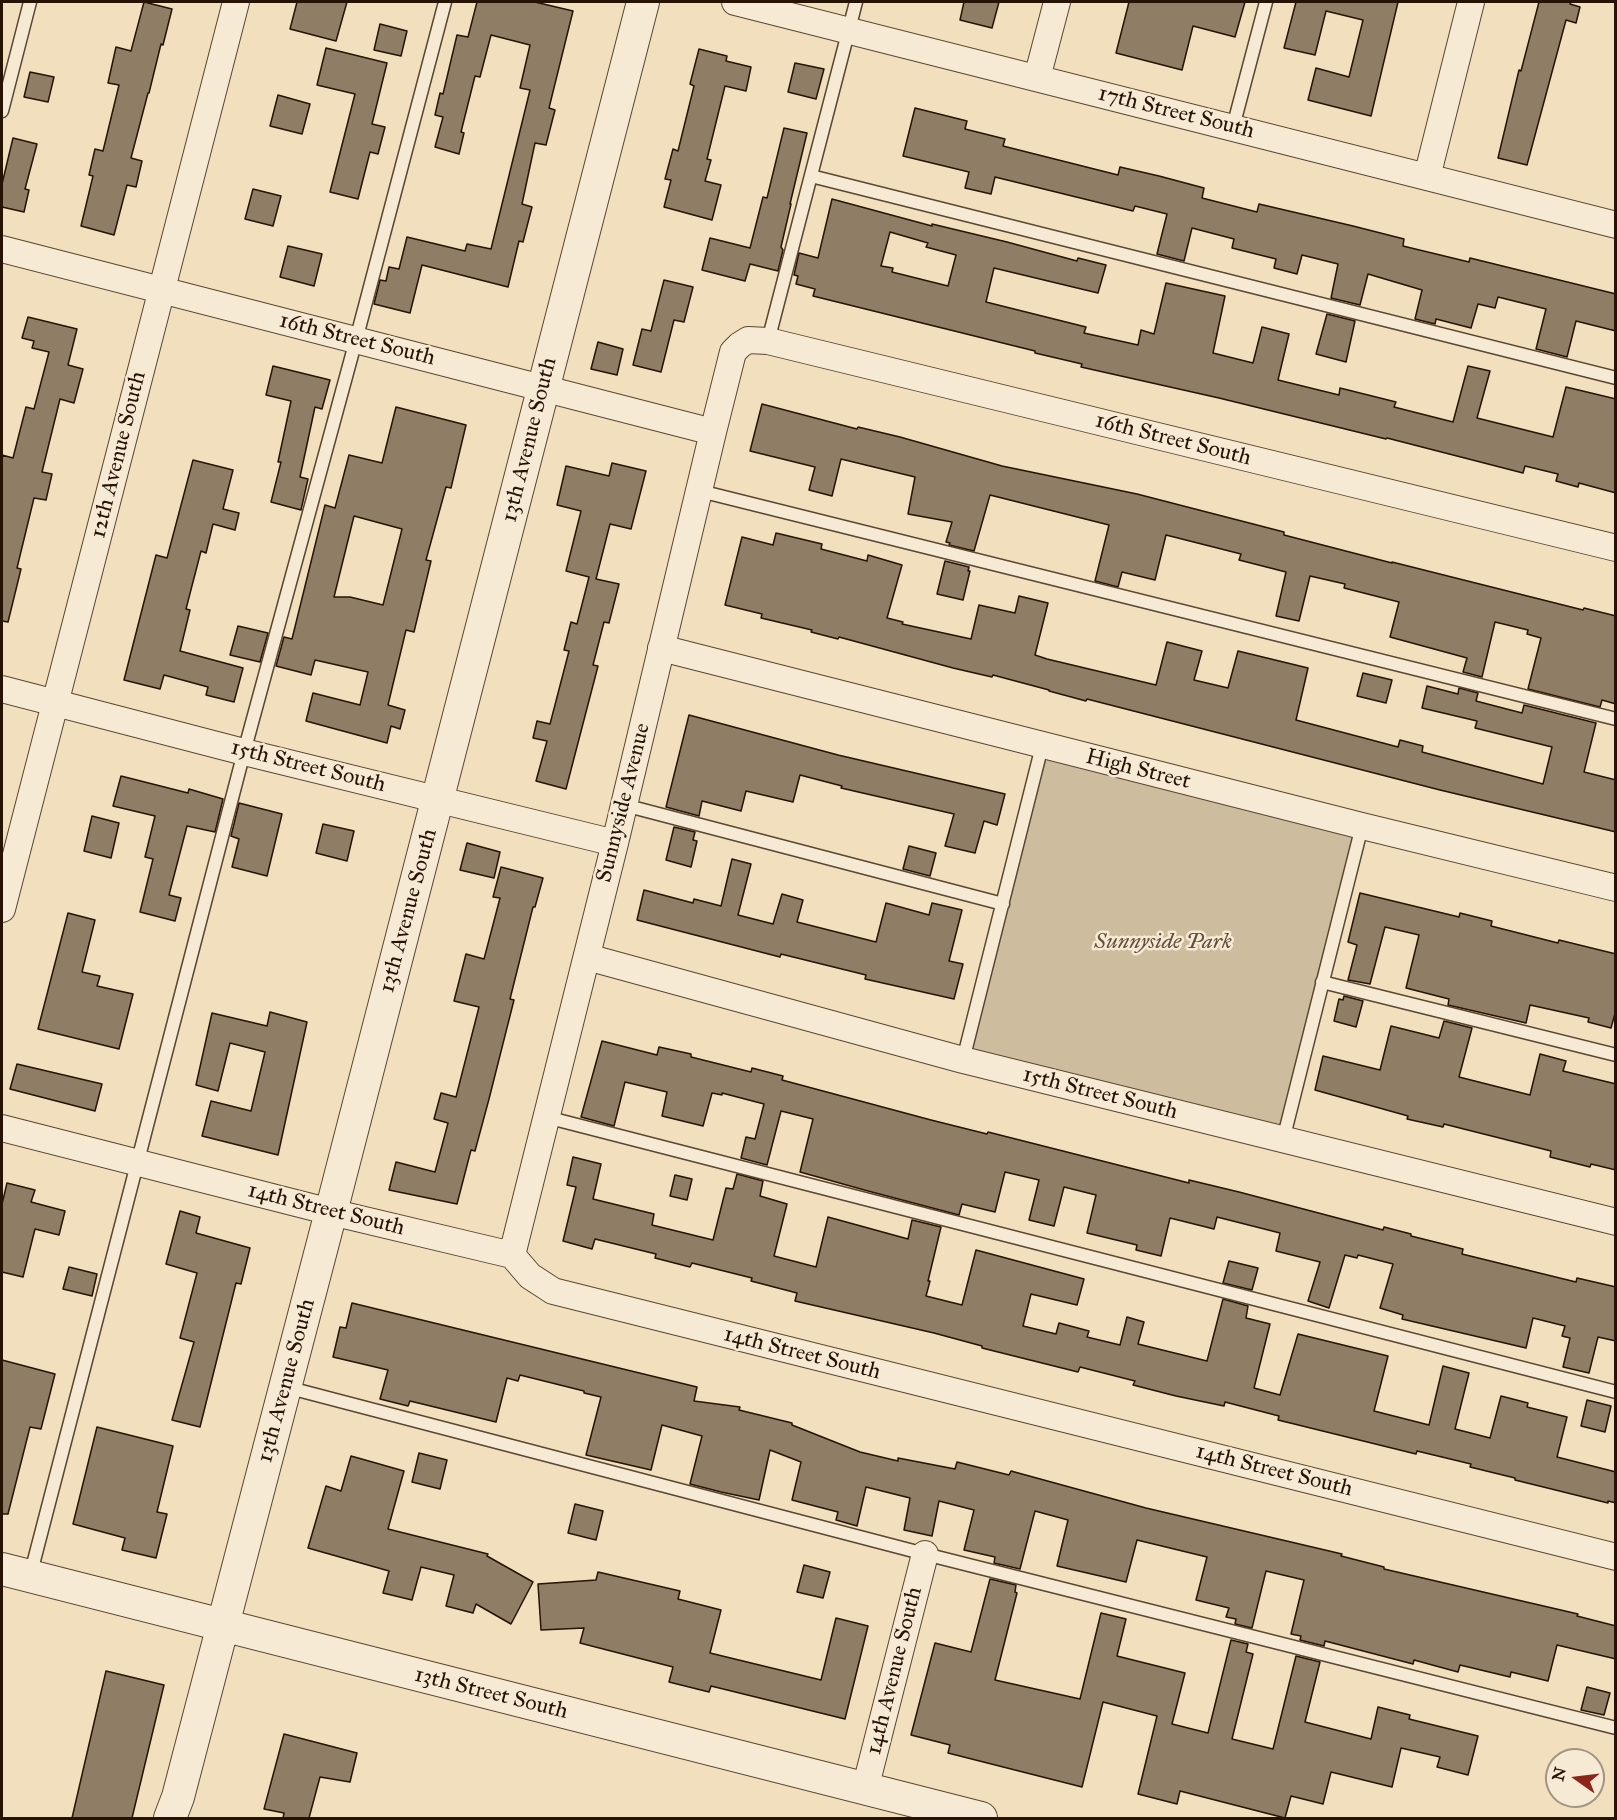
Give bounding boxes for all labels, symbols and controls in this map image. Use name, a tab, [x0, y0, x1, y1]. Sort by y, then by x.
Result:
street label: 17th Street South	[1095, 81, 1257, 145]
street label: 16th Street South	[276, 308, 438, 372]
street label: 13th Avenue South	[497, 355, 563, 525]
street label: 12th Avenue South	[86, 369, 152, 541]
street label: 16th Street South	[1092, 408, 1254, 472]
street label: Sunnyside Avenue	[591, 721, 657, 885]
street label: 15th Street South	[228, 735, 388, 799]
street label: High Street	[1083, 744, 1193, 796]
street label: 13th Avenue South	[374, 826, 444, 996]
park label: Sunnyside Park	[1094, 930, 1232, 956]
street label: 15th Street South	[1020, 1062, 1180, 1126]
street label: 14th Street South	[245, 1178, 407, 1242]
street label: 13th Avenue South	[252, 1296, 322, 1466]
street label: 14th Street South	[721, 1322, 883, 1386]
street label: 14th Street South	[1193, 1439, 1355, 1503]
street label: 14th Avenue South	[861, 1584, 929, 1758]
street label: 13th Street South	[412, 1662, 570, 1726]
north arrow	[1545, 1748, 1605, 1808]
text: N	[1548, 1765, 1570, 1783]

